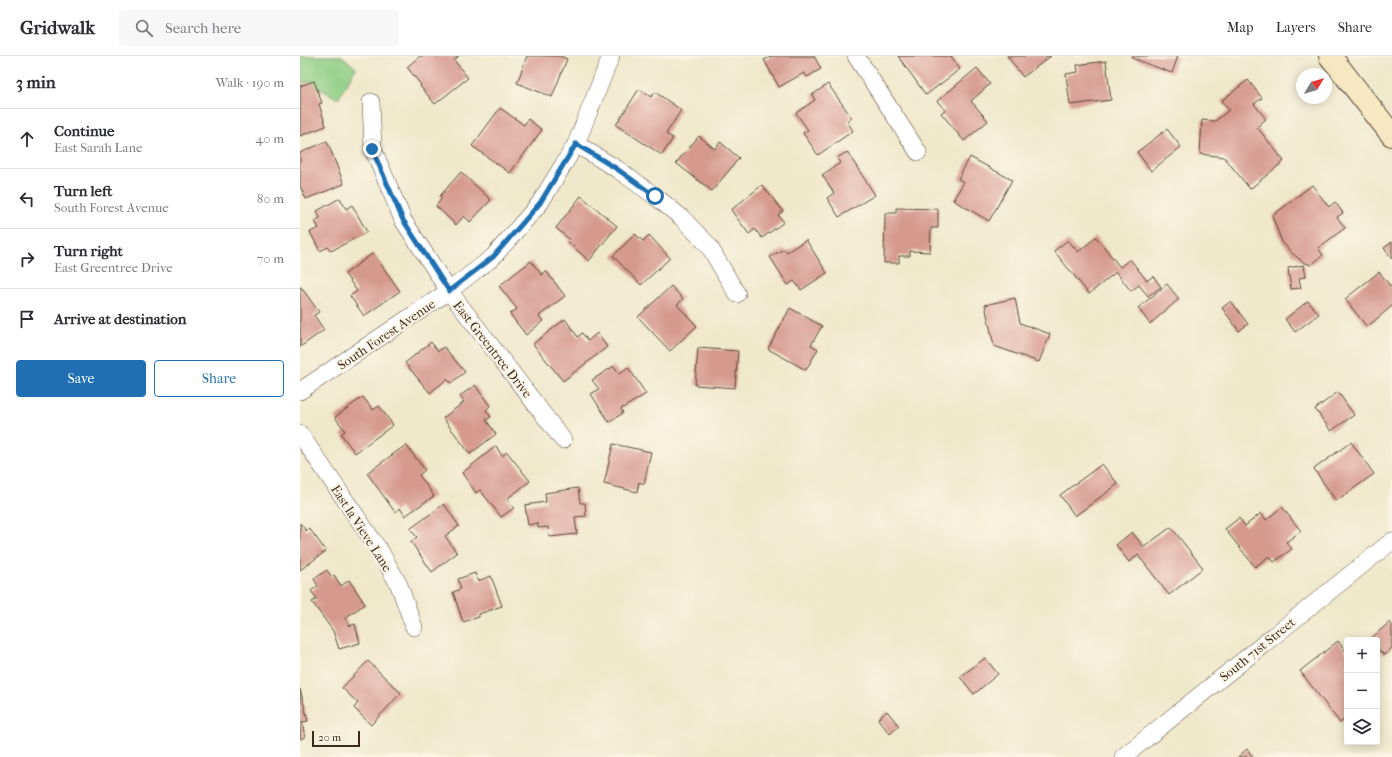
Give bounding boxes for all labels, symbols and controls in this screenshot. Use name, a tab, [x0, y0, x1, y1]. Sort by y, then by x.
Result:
search box	[119, 10, 399, 46]
text: Gridwalk	[20, 17, 95, 39]
icon: search	[133, 17, 155, 39]
text: Search here	[165, 19, 241, 37]
text: Map	[1227, 19, 1254, 36]
text: Layers	[1276, 19, 1316, 36]
text: Share	[1338, 19, 1372, 36]
north arrow	[1296, 68, 1332, 104]
text: 3 min	[16, 72, 56, 92]
text: Walk · 190 m	[215, 75, 284, 90]
text: Continue	[54, 122, 114, 140]
icon: ahead	[16, 128, 38, 150]
text: 40 m	[256, 131, 284, 146]
text: East Sarah Lane	[54, 140, 142, 155]
route end	[363, 140, 381, 158]
text: Turn left	[54, 182, 112, 200]
route start	[646, 187, 664, 205]
icon: left	[16, 188, 38, 210]
text: 80 m	[257, 191, 284, 206]
text: South Forest Avenue	[54, 200, 169, 215]
text: Turn right	[54, 242, 123, 260]
icon: right	[16, 248, 38, 270]
text: 70 m	[257, 251, 284, 266]
text: East Greentree Drive	[54, 260, 173, 275]
street label: South Forest Avenue	[335, 296, 438, 373]
street label: East Greentree Drive	[450, 298, 535, 401]
icon: arrive	[16, 308, 38, 330]
text: Arrive at destination	[54, 310, 186, 328]
button: Save	[16, 360, 146, 397]
button: Share	[154, 360, 284, 397]
street label: East la Vieve Lane	[328, 482, 395, 575]
street label: South 71st Street	[1217, 614, 1298, 684]
map controls	[1344, 637, 1380, 745]
button: +	[1344, 637, 1380, 673]
button: −	[1344, 673, 1380, 709]
button: layers	[1344, 709, 1380, 745]
scale bar	[312, 729, 360, 748]
text: 20 m	[318, 731, 341, 744]

